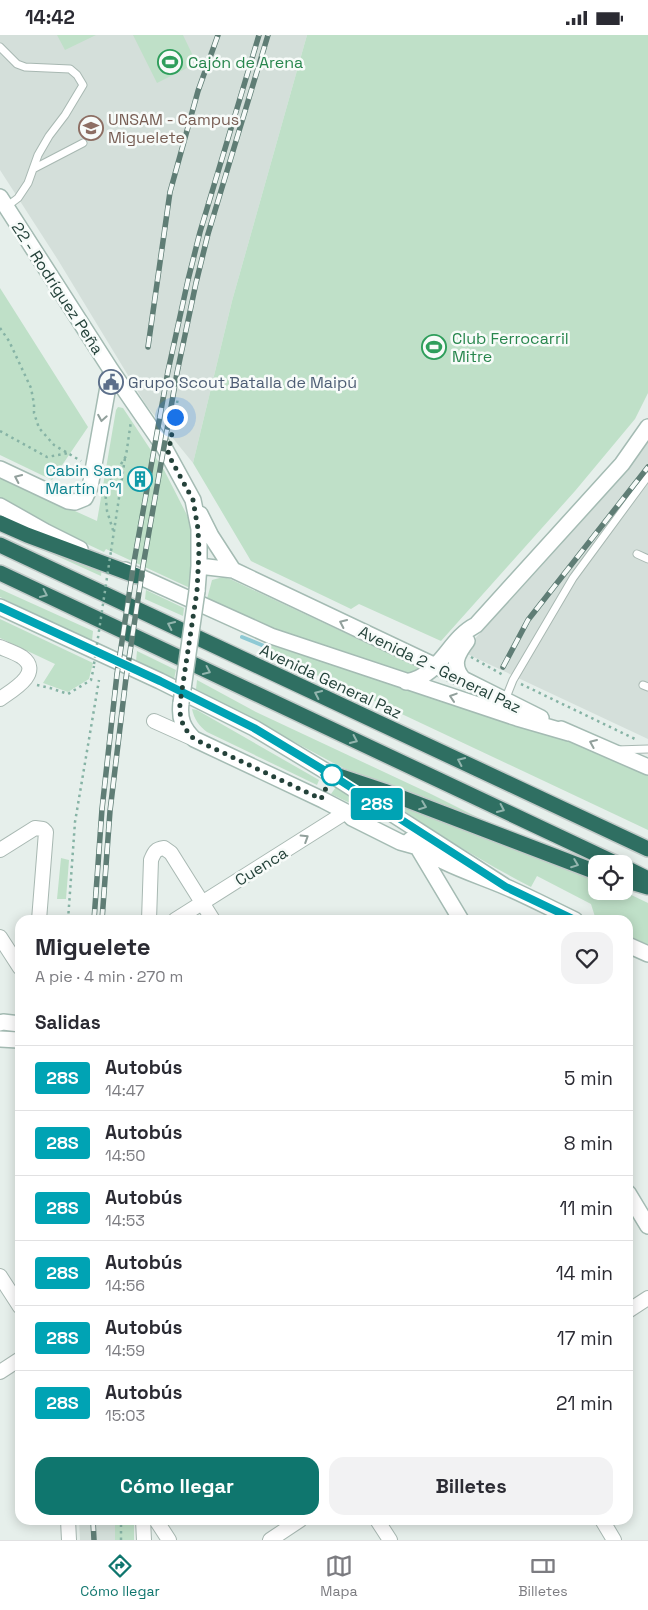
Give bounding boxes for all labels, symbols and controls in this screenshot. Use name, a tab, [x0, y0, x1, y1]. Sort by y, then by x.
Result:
text: 14:42	[25, 5, 75, 30]
sports icon: Cajón de Arena	[157, 49, 183, 75]
place label: Cajón de Arena	[188, 52, 303, 73]
place label: UNSAM - Campus Miguelete	[108, 109, 239, 148]
school or university icon: UNSAM - Campus Miguelete	[78, 115, 104, 141]
street label: 22 - Rodríguez Peña	[7, 218, 108, 358]
place label: Club Ferrocarril Mitre	[452, 328, 569, 367]
sports icon: Club Ferrocarril Mitre	[421, 334, 447, 360]
public building icon: Grupo Scout Batalla de Maipú	[98, 369, 124, 395]
place label: Grupo Scout Batalla de Maipú	[128, 372, 357, 393]
your location	[163, 405, 188, 430]
one-way arrow	[98, 414, 108, 423]
place label: Cabin San Martín n°1	[45, 460, 122, 499]
building icon: Cabin San Martín n°1	[127, 466, 153, 492]
one-way arrow	[14, 473, 23, 484]
one-way arrow	[39, 588, 48, 598]
one-way arrow	[340, 619, 349, 629]
one-way arrow	[167, 621, 176, 632]
street label: Avenida 2 - General Paz	[355, 621, 525, 718]
street label: Avenida General Paz	[256, 639, 405, 724]
one-way arrow	[202, 664, 211, 675]
one-way arrow	[314, 690, 323, 701]
one-way arrow	[449, 693, 458, 703]
one-way arrow	[349, 734, 358, 744]
one-way arrow	[589, 739, 597, 749]
one-way arrow	[458, 757, 467, 767]
unlabelled marker	[321, 764, 343, 786]
line badge: 28S	[348, 788, 406, 820]
text: 28S	[361, 792, 393, 815]
one-way arrow	[418, 800, 426, 810]
one-way arrow	[496, 803, 505, 813]
one-way arrow	[299, 835, 309, 844]
street label: Cuenca	[231, 842, 291, 891]
map controls	[588, 855, 633, 900]
button: locate	[588, 855, 633, 900]
one-way arrow	[570, 858, 578, 868]
text: Miguelete	[35, 931, 151, 962]
button: heart	[561, 932, 613, 984]
text: A pie · 4 min · 270 m	[35, 966, 183, 987]
text: Salidas	[35, 1010, 101, 1035]
text: Autobús	[105, 1055, 182, 1080]
text: 28S	[46, 1066, 79, 1089]
text: 5 min	[564, 1066, 613, 1091]
text: 14:47	[105, 1080, 144, 1101]
text: Autobús	[105, 1120, 182, 1145]
text: 28S	[46, 1131, 79, 1154]
text: 8 min	[564, 1131, 613, 1156]
text: 14:50	[105, 1145, 146, 1166]
text: Autobús	[105, 1185, 182, 1210]
text: 28S	[46, 1196, 79, 1219]
text: 11 min	[560, 1196, 613, 1221]
text: 14:53	[105, 1210, 145, 1231]
text: Autobús	[105, 1250, 182, 1275]
text: 28S	[46, 1261, 79, 1284]
text: 14 min	[556, 1261, 613, 1286]
text: 14:56	[105, 1275, 145, 1296]
text: Autobús	[105, 1315, 182, 1340]
text: 28S	[46, 1326, 79, 1349]
text: 17 min	[557, 1326, 613, 1351]
text: 14:59	[105, 1340, 145, 1361]
text: Autobús	[105, 1380, 182, 1405]
text: 28S	[46, 1391, 79, 1414]
text: 21 min	[556, 1391, 613, 1416]
text: 15:03	[105, 1405, 145, 1426]
button: Cómo llegar	[35, 1457, 319, 1515]
button: Billetes	[329, 1457, 613, 1515]
tab: Cómo llegar	[80, 1552, 160, 1600]
tab: Mapa	[320, 1552, 358, 1600]
tab: Billetes	[518, 1552, 568, 1600]

